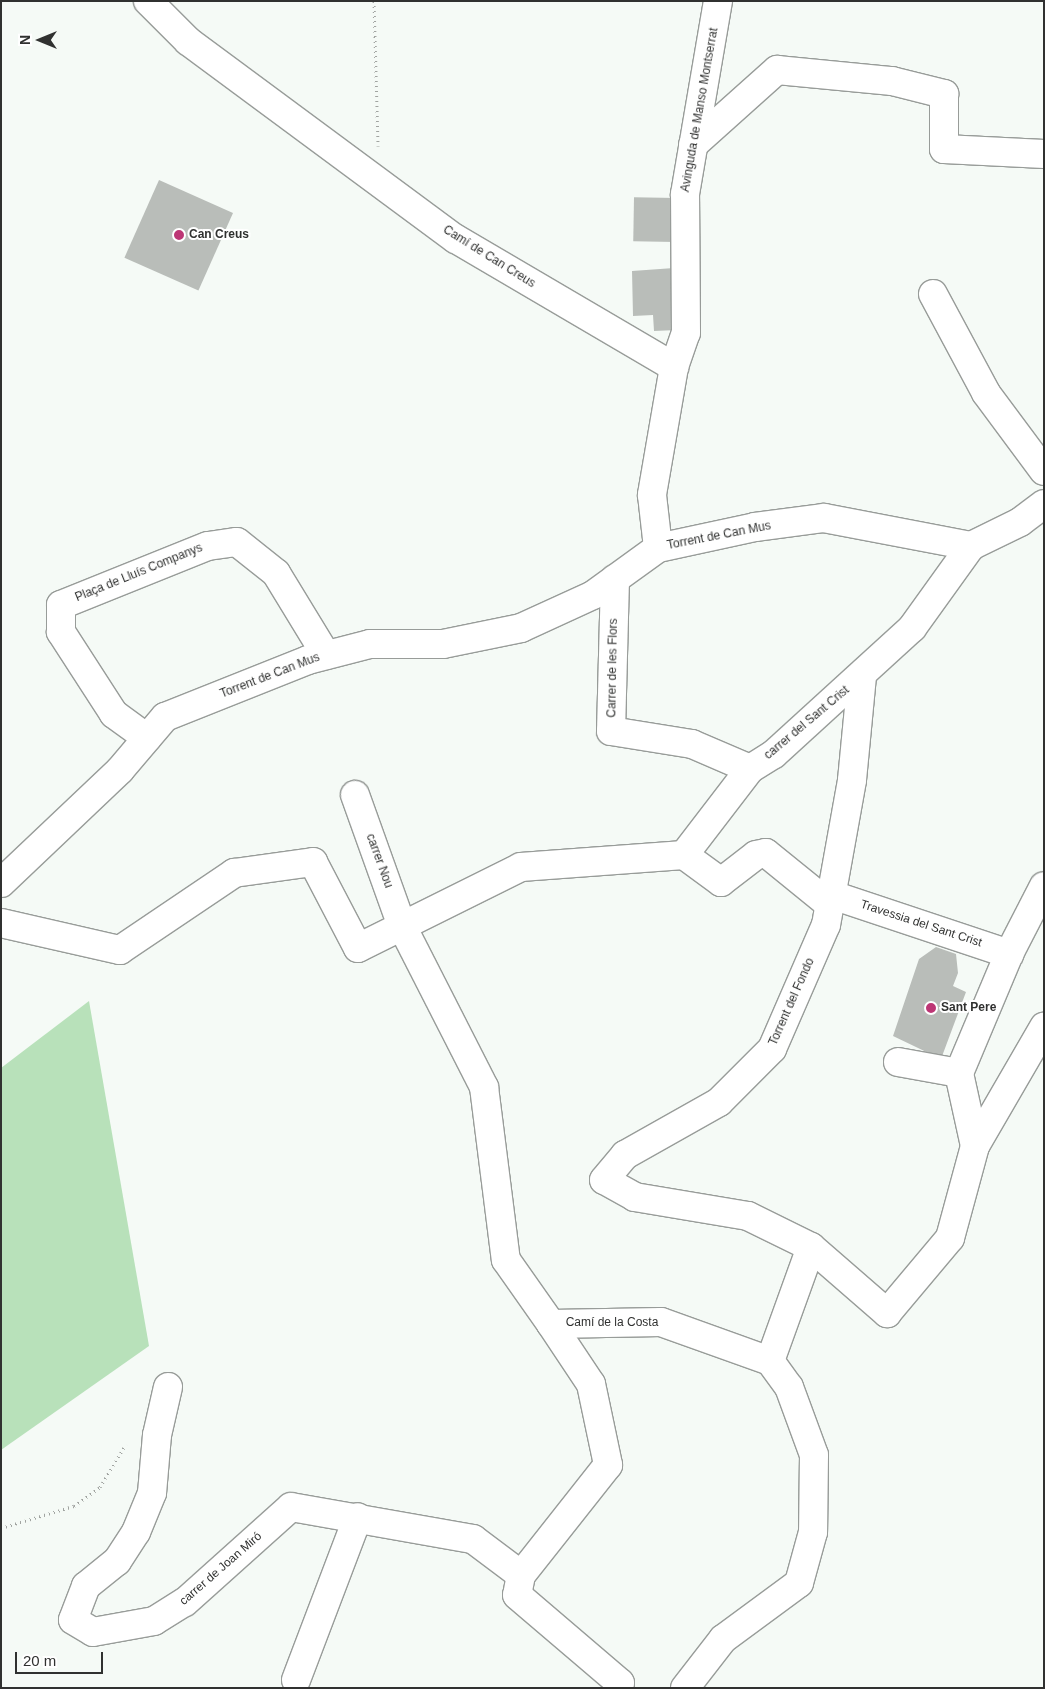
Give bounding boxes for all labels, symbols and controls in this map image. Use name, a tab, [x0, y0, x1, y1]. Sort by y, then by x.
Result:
north arrow	[15, 15, 65, 65]
street label: Avinguda de Manso Montserrat	[678, 27, 722, 193]
text: N	[17, 35, 33, 45]
street label: Camí de Can Creus	[440, 223, 538, 291]
place label: Can Creus	[189, 228, 249, 242]
marker: Can Creus	[173, 229, 185, 241]
street label: Torrent de Can Mus	[666, 519, 772, 553]
street label: Plaça de Lluís Companys	[73, 541, 205, 605]
street label: Carrer de les Flors	[605, 618, 621, 718]
street label: Torrent de Can Mus	[218, 650, 322, 702]
street label: carrer del Sant Crist	[762, 683, 852, 763]
street label: carrer Nou	[363, 832, 395, 890]
street label: Travessia del Sant Crist	[858, 898, 984, 950]
street label: Torrent del Fondo	[766, 956, 818, 1048]
place label: Sant Pere	[941, 1001, 996, 1015]
marker: Sant Pere	[925, 1002, 937, 1014]
street label: Camí de la Costa	[566, 1316, 658, 1330]
street label: carrer de Joan Miró	[177, 1529, 265, 1609]
scale bar	[18, 1642, 105, 1674]
text: 20 m	[23, 1652, 56, 1669]

